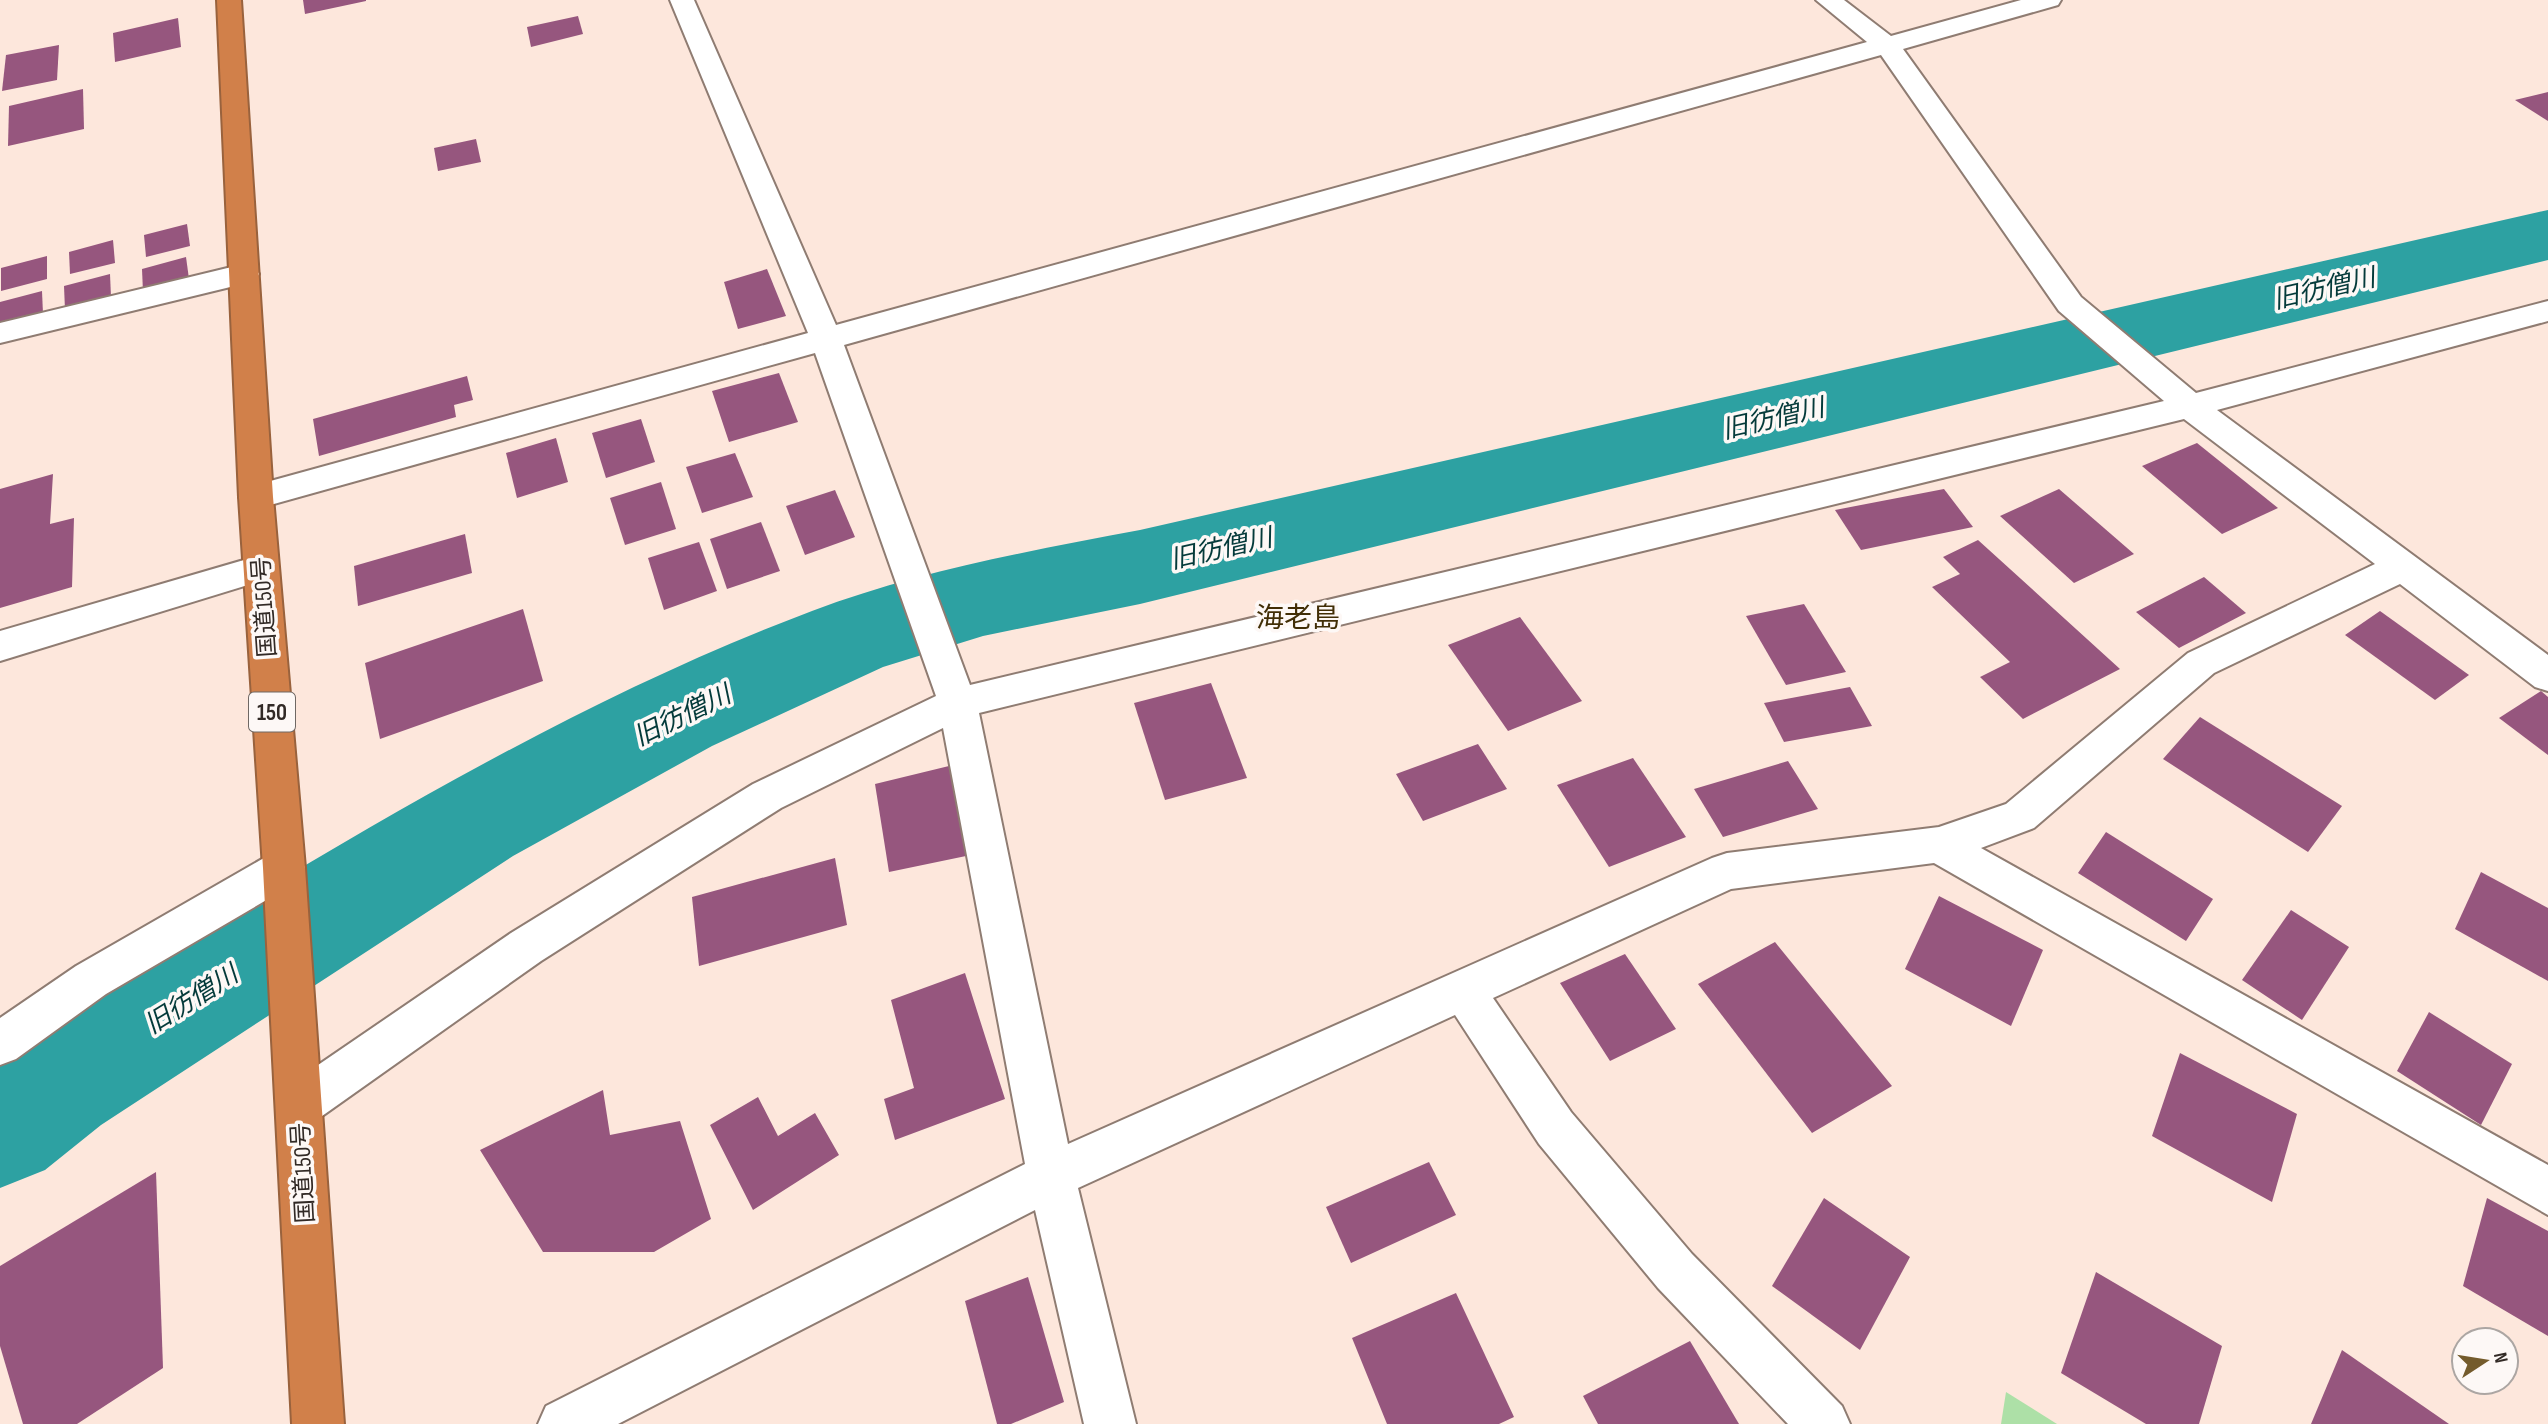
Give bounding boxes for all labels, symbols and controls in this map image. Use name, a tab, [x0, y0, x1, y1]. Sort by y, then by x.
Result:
water label: 旧彷僧川	[2270, 262, 2381, 316]
water label: 旧彷僧川	[1719, 392, 1830, 446]
water label: 旧彷僧川	[1167, 522, 1278, 576]
street label: 国道150号	[247, 556, 282, 658]
district label: 海老島	[1256, 602, 1340, 635]
water label: 旧彷僧川	[629, 678, 739, 753]
road number: 150	[249, 692, 295, 732]
water label: 旧彷僧川	[139, 958, 247, 1041]
street label: 国道150号	[286, 1122, 321, 1224]
north arrow	[2450, 1326, 2520, 1396]
text: N	[2488, 1350, 2512, 1365]

